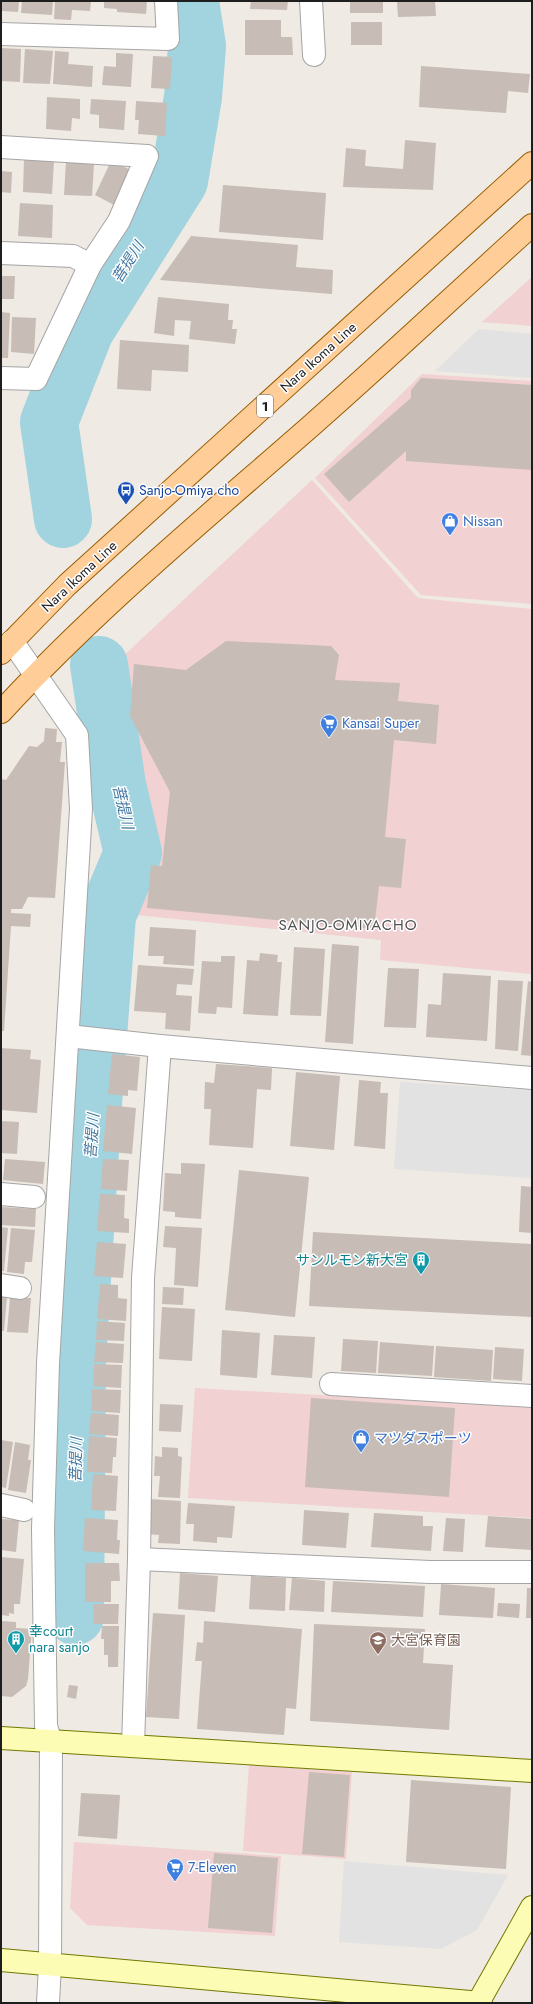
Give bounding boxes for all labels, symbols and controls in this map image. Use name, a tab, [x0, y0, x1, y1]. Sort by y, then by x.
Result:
water label: 菩提川	[107, 235, 150, 287]
street label: Nara Ikoma Line	[275, 317, 361, 397]
road number: 1	[257, 395, 273, 417]
bus stop icon: Sanjo-Omiya cho	[116, 480, 136, 505]
place label: Sanjo-Omiya cho	[139, 480, 240, 500]
shop icon: Nissan	[440, 511, 460, 536]
place label: Nissan	[463, 511, 503, 531]
street label: Nara Ikoma Line	[37, 536, 121, 616]
supermarket icon: Kansai Super	[319, 713, 339, 738]
place label: Kansai Super	[342, 713, 419, 733]
water label: 菩提川	[107, 783, 139, 833]
district label: SANJO-OMIYACHO	[278, 914, 418, 936]
water label: 菩提川	[79, 1111, 105, 1159]
place label: サンルモン新大宮	[296, 1250, 408, 1270]
building icon: サンルモン新大宮	[411, 1250, 431, 1275]
shop icon: マツダスポーツ	[351, 1428, 371, 1453]
place label: マツダスポーツ	[374, 1428, 472, 1448]
water label: 菩提川	[65, 1435, 87, 1483]
place label: 幸court nara sanjo	[29, 1621, 90, 1657]
building icon: 幸court nara sanjo	[6, 1629, 26, 1654]
school or university icon: 大宮保育園	[368, 1630, 388, 1655]
place label: 大宮保育園	[391, 1630, 461, 1650]
supermarket icon: 7-Eleven	[165, 1857, 185, 1882]
place label: 7-Eleven	[188, 1857, 237, 1877]

